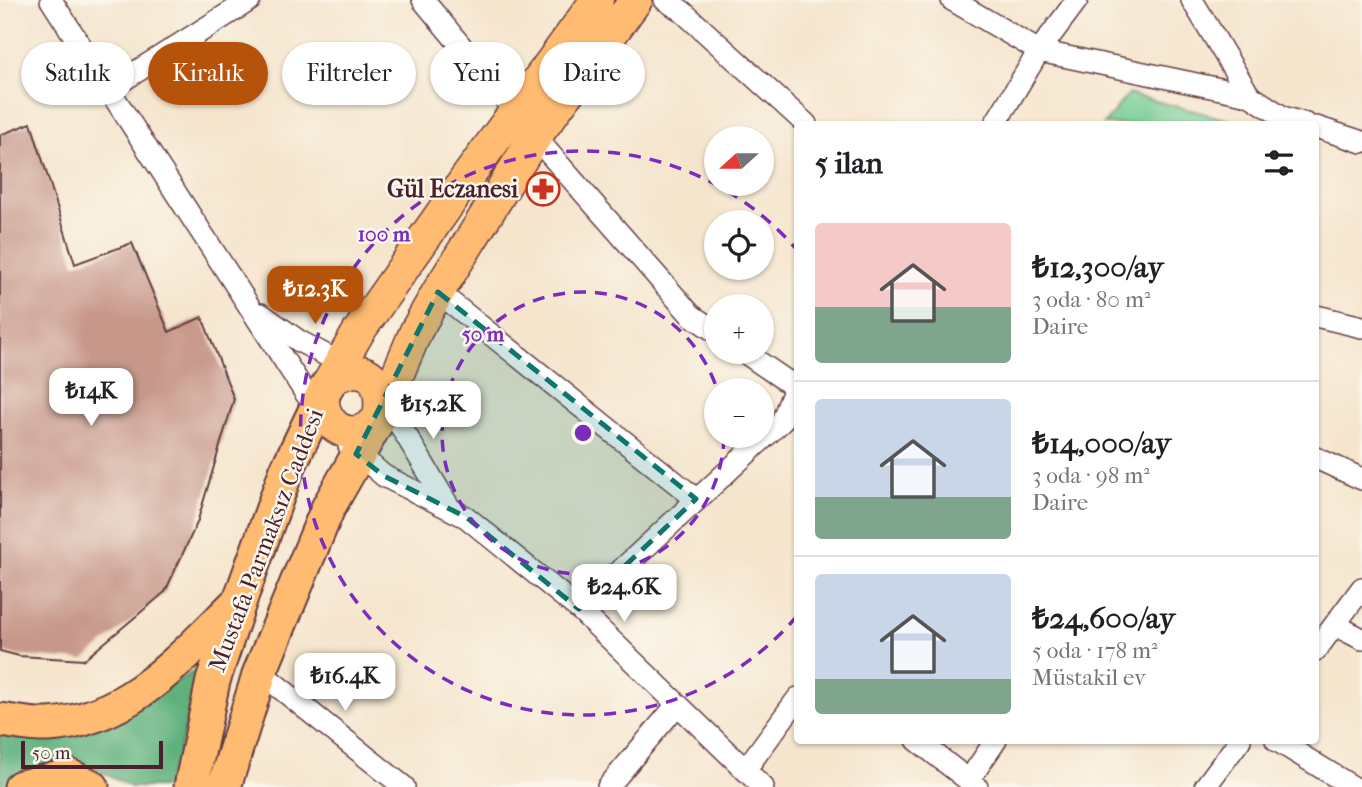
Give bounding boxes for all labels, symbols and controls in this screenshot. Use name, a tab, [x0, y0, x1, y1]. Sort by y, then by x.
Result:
chip: Satılık	[21, 42, 134, 105]
chip: Kiralık	[148, 42, 268, 105]
chip: Filtreler	[282, 42, 416, 105]
chip: Yeni	[430, 42, 525, 105]
chip: Daire	[539, 42, 645, 105]
north arrow	[704, 126, 774, 196]
map controls	[704, 126, 774, 448]
icon: filters	[1260, 144, 1298, 182]
text: 5 ilan	[815, 146, 883, 181]
pharmacy icon: Gül Eczanesi	[524, 170, 562, 208]
place label: Gül Eczanesi	[387, 175, 519, 203]
button: locate	[704, 210, 774, 280]
text: 100 m	[358, 222, 411, 246]
text: ₺12,300/ay	[1032, 250, 1163, 285]
icon: home	[871, 251, 955, 335]
pin: ₺12.3K	[258, 266, 372, 326]
text: ₺12.3K	[283, 275, 347, 302]
text: 3 oda · 80 m²	[1032, 286, 1150, 313]
button: +	[704, 294, 774, 364]
text: Daire	[1032, 313, 1088, 340]
text: 50 m	[462, 322, 505, 346]
pin: ₺14K	[50, 368, 132, 428]
text: ₺14K	[65, 377, 117, 404]
button: −	[704, 378, 774, 448]
pin: ₺15.2K	[376, 382, 490, 441]
text: ₺15.2K	[401, 390, 465, 417]
street label: Mustafa Parmaksız Caddesi	[203, 404, 329, 676]
centre of rings	[571, 421, 595, 445]
text: ₺14,000/ay	[1032, 426, 1171, 461]
icon: home	[871, 427, 955, 511]
text: 3 oda · 98 m²	[1032, 462, 1150, 489]
text: Daire	[1032, 489, 1088, 516]
pin: ₺24.6K	[567, 564, 681, 624]
text: ₺24.6K	[588, 573, 660, 600]
text: ₺24,600/ay	[1032, 601, 1175, 636]
icon: home	[871, 602, 955, 686]
text: 5 oda · 178 m²	[1032, 637, 1158, 664]
pin: ₺16.4K	[288, 654, 402, 713]
text: ₺16.4K	[310, 662, 380, 689]
text: Müstakil ev	[1032, 664, 1146, 691]
scale bar	[21, 738, 163, 770]
text: 50 m	[32, 742, 71, 764]

